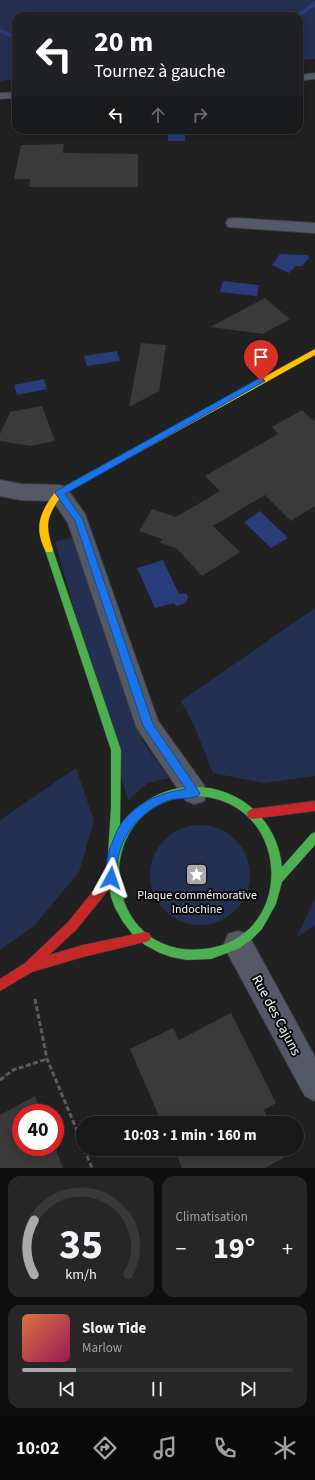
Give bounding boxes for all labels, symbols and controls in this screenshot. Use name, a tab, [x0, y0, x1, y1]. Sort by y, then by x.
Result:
text: 20 m	[94, 22, 153, 62]
icon: left	[28, 28, 80, 80]
text: Tournez à gauche	[94, 59, 226, 84]
icon: left	[105, 104, 127, 126]
icon: ahead	[147, 104, 169, 126]
icon: right	[189, 104, 211, 126]
pin	[244, 340, 278, 381]
icon: arrive	[250, 346, 272, 368]
position arrow	[90, 857, 132, 899]
place icon: Plaque commémorative Indochine	[184, 861, 210, 887]
place label: Plaque commémorative Indochine	[137, 887, 257, 918]
street label: Rue des Cajuns	[247, 972, 306, 1059]
speed limit sign: 40	[12, 1104, 64, 1156]
text: 10:03 · 1 min · 160 m	[123, 1125, 257, 1146]
text: Climatisation	[176, 1208, 248, 1226]
text: 35	[59, 1214, 103, 1274]
text: 19°	[213, 1227, 256, 1270]
text: −	[176, 1233, 186, 1265]
text: +	[282, 1233, 293, 1265]
text: km/h	[65, 1263, 97, 1284]
text: Slow Tide	[82, 1318, 146, 1339]
text: Marlow	[82, 1339, 122, 1357]
icon: previous	[56, 1378, 78, 1400]
icon: pause	[146, 1378, 168, 1400]
icon: next	[237, 1378, 259, 1400]
icon: directions	[91, 1434, 119, 1462]
icon: music	[151, 1434, 179, 1462]
icon: phone	[211, 1434, 239, 1462]
icon: climate	[271, 1434, 299, 1462]
text: 10:02	[16, 1436, 59, 1461]

